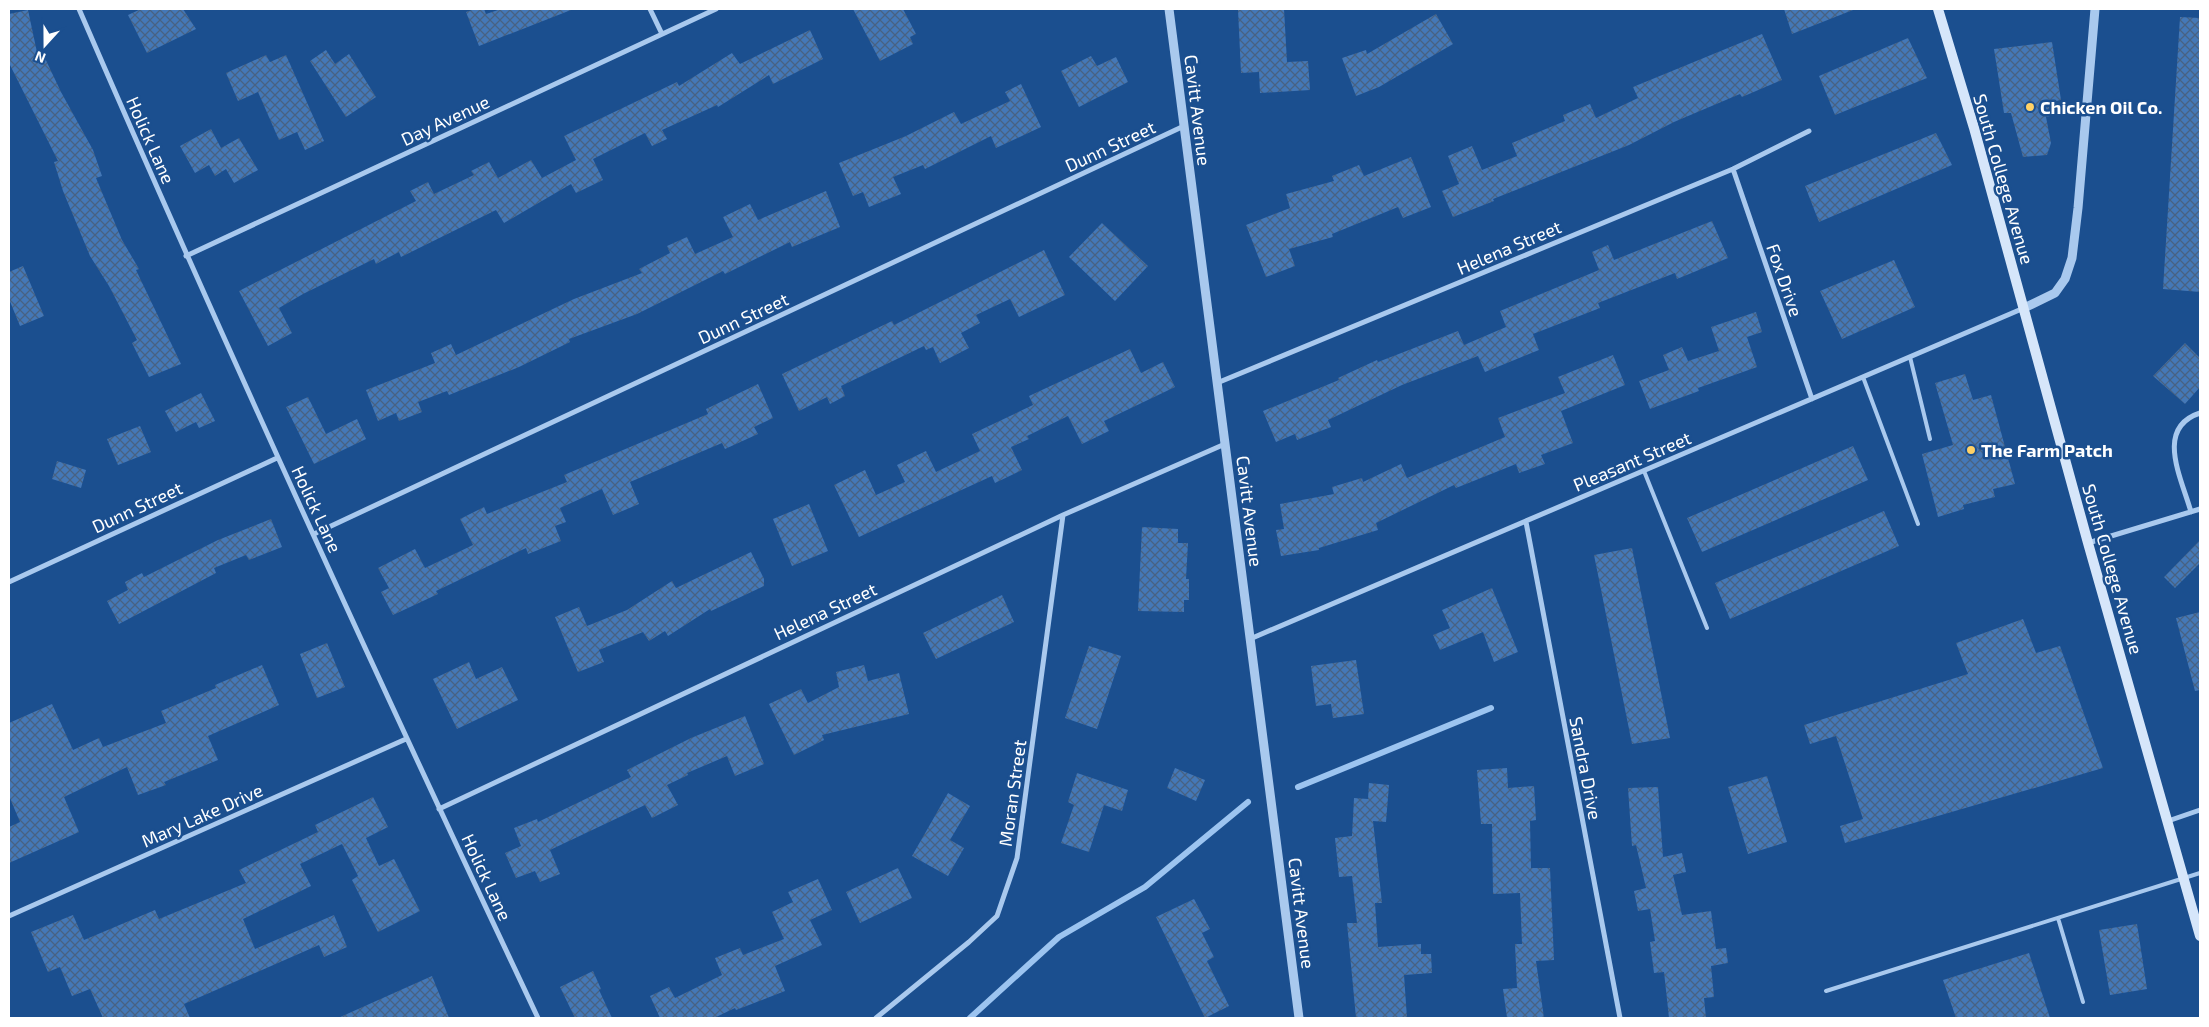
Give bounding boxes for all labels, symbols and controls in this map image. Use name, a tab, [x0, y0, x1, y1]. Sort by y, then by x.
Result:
north arrow	[20, 20, 70, 70]
text: N	[32, 48, 48, 67]
street label: Cavitt Avenue	[1180, 53, 1216, 167]
street label: Day Avenue	[397, 90, 493, 150]
street label: South College Avenue	[1969, 91, 2039, 267]
street label: Holick Lane	[122, 93, 180, 187]
place label: Chicken Oil Co.	[2040, 96, 2162, 118]
marker: Chicken Oil Co.	[2024, 101, 2036, 113]
street label: Dunn Street	[1061, 115, 1159, 177]
street label: Helena Street	[1454, 215, 1565, 279]
street label: Fox Drive	[1762, 241, 1808, 319]
street label: Dunn Street	[694, 287, 792, 349]
street label: Pleasant Street	[1570, 426, 1694, 496]
place label: The Farm Patch	[1981, 439, 2113, 461]
marker: The Farm Patch	[1965, 444, 1977, 456]
street label: Cavitt Avenue	[1232, 454, 1268, 568]
street label: Holick Lane	[287, 462, 347, 556]
street label: Dunn Street	[88, 476, 186, 538]
street label: South College Avenue	[2078, 481, 2148, 657]
street label: Helena Street	[770, 577, 880, 644]
street label: Sandra Drive	[1565, 715, 1607, 821]
street label: Moran Street	[994, 738, 1030, 848]
street label: Mary Lake Drive	[138, 778, 266, 852]
street label: Holick Lane	[457, 830, 517, 924]
street label: Cavitt Avenue	[1284, 856, 1320, 970]

